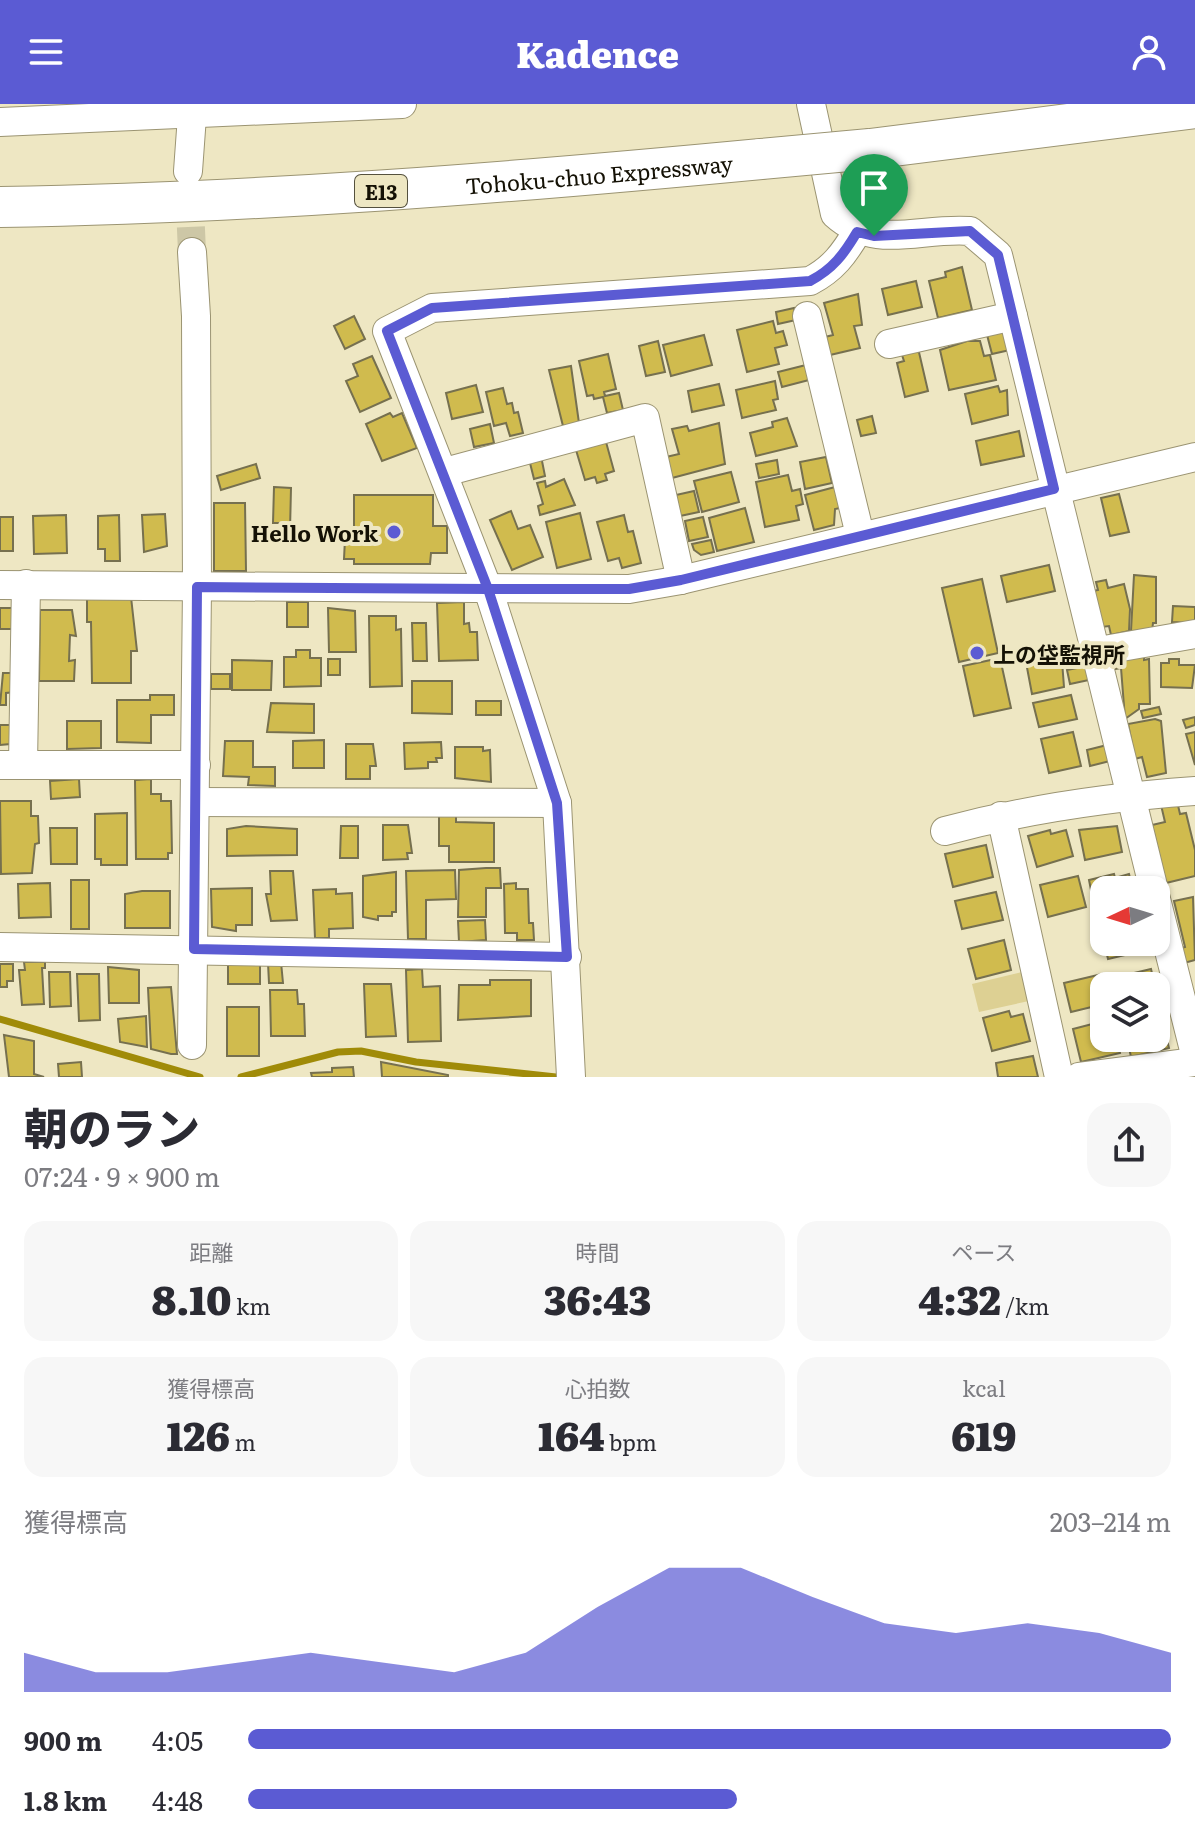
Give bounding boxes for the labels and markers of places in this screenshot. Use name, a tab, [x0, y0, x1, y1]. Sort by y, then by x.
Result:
pin	[840, 154, 908, 236]
place label: Hello Work	[251, 516, 378, 549]
marker: Hello Work	[385, 523, 403, 541]
place label: 上の垈監視所	[993, 637, 1125, 670]
marker: 上の垈監視所	[968, 644, 986, 662]

